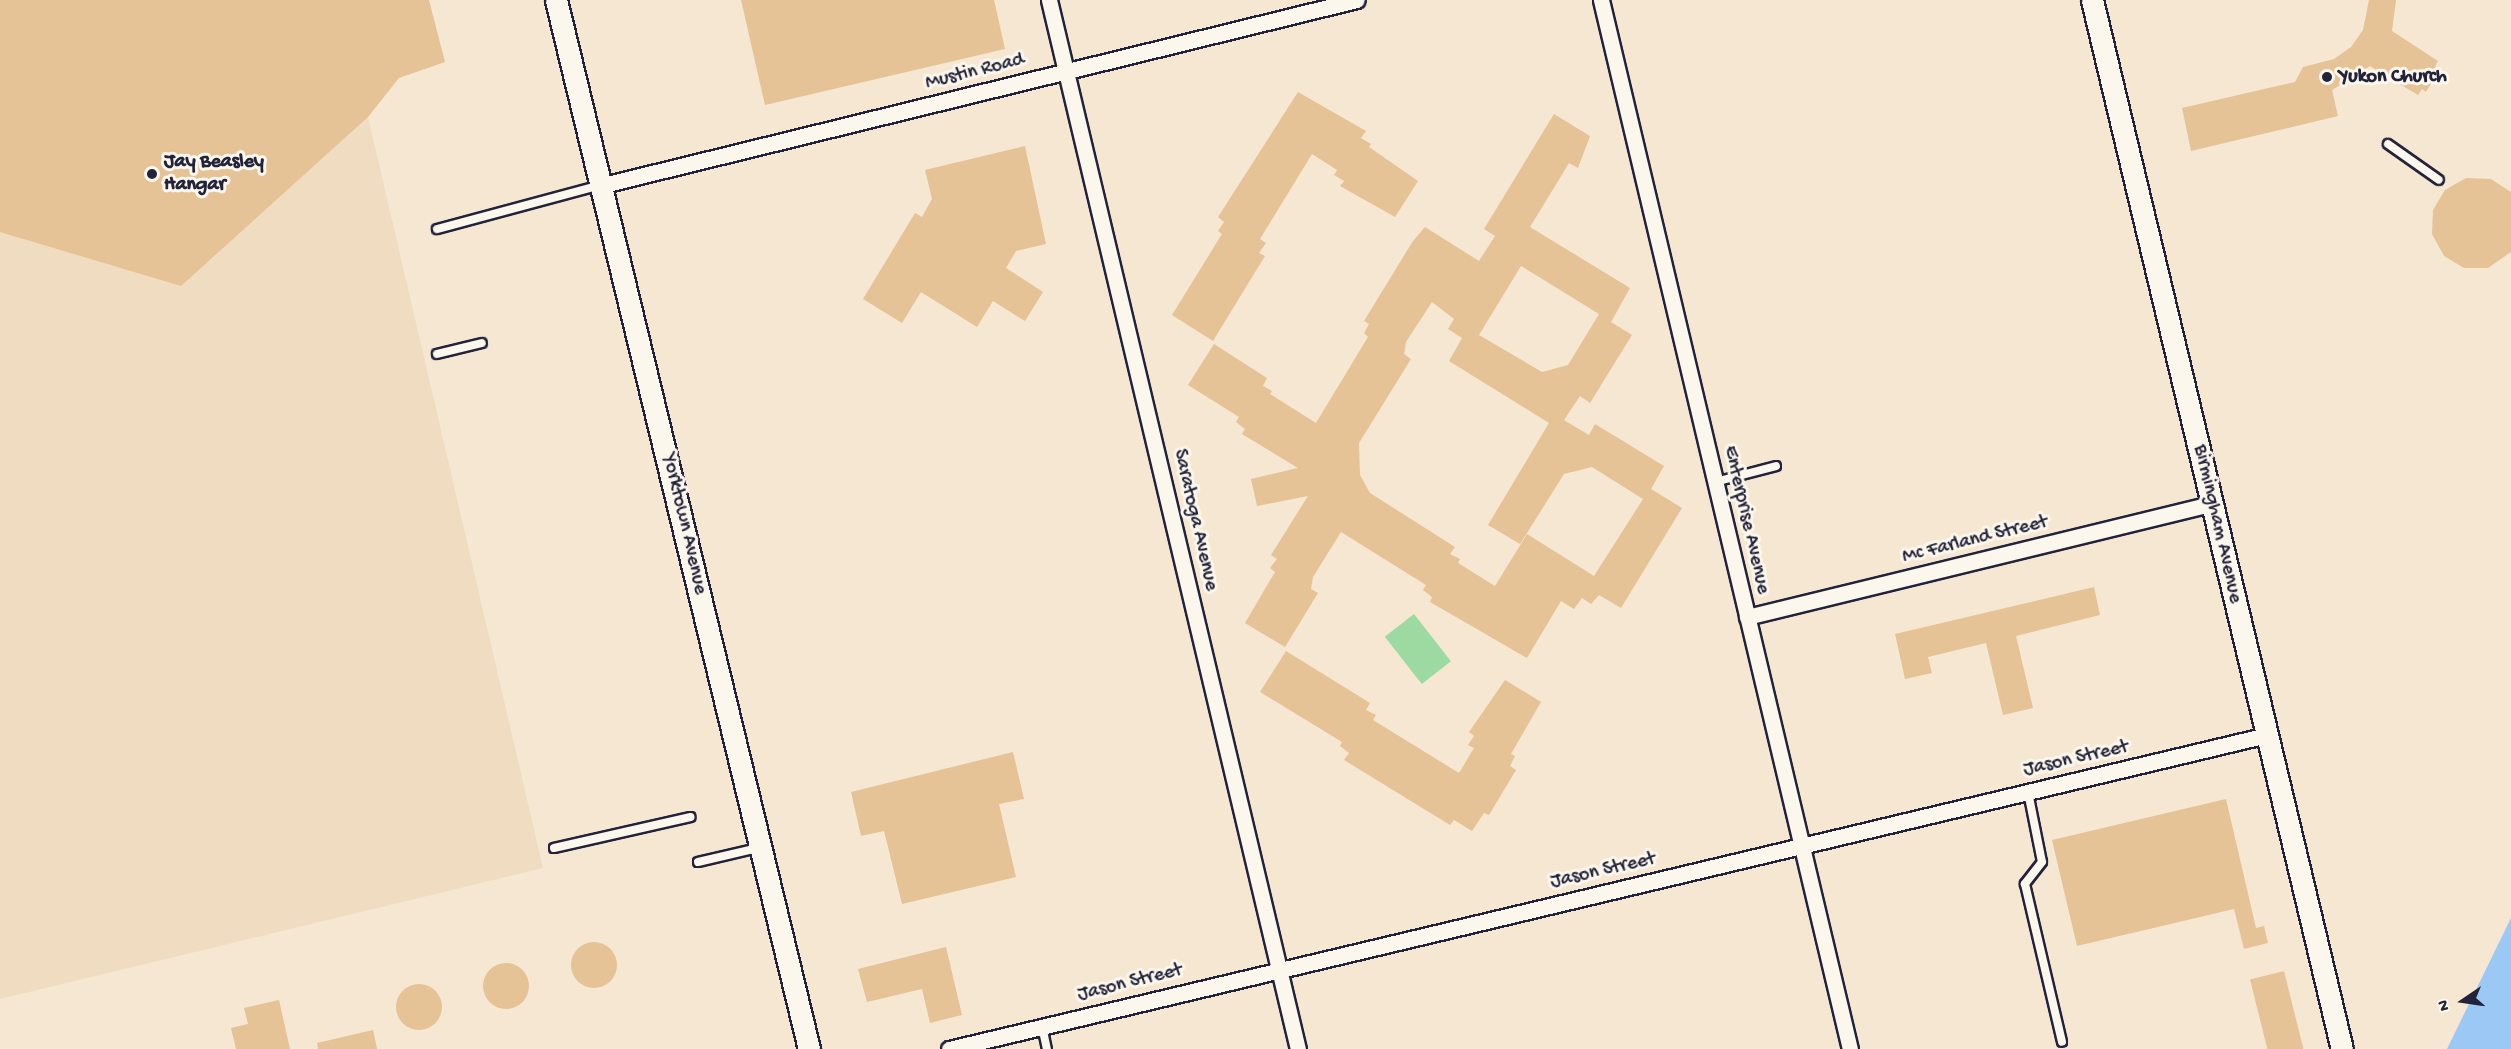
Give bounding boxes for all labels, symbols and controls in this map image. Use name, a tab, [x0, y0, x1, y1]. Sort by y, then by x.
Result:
street label: Mustin Road	[923, 48, 1027, 96]
place label: Yukon Church	[2339, 65, 2447, 89]
marker: Yukon Church	[2320, 70, 2334, 84]
place label: Jay Beasley Hangar	[164, 150, 264, 197]
marker: Jay Beasley Hangar	[145, 167, 159, 181]
street label: Birmingham Avenue	[2187, 442, 2247, 606]
street label: Enterprise Avenue	[1717, 444, 1775, 596]
street label: Saratoga Avenue	[1167, 447, 1223, 593]
street label: Yorktown Avenue	[656, 451, 712, 597]
street label: Mc Farland Street	[1900, 510, 2050, 570]
street label: Jason Street	[2021, 735, 2131, 783]
street label: Jason Street	[1548, 847, 1658, 895]
street label: Jason Street	[1075, 958, 1185, 1008]
north arrow	[2433, 971, 2493, 1031]
text: N	[2435, 998, 2455, 1012]

